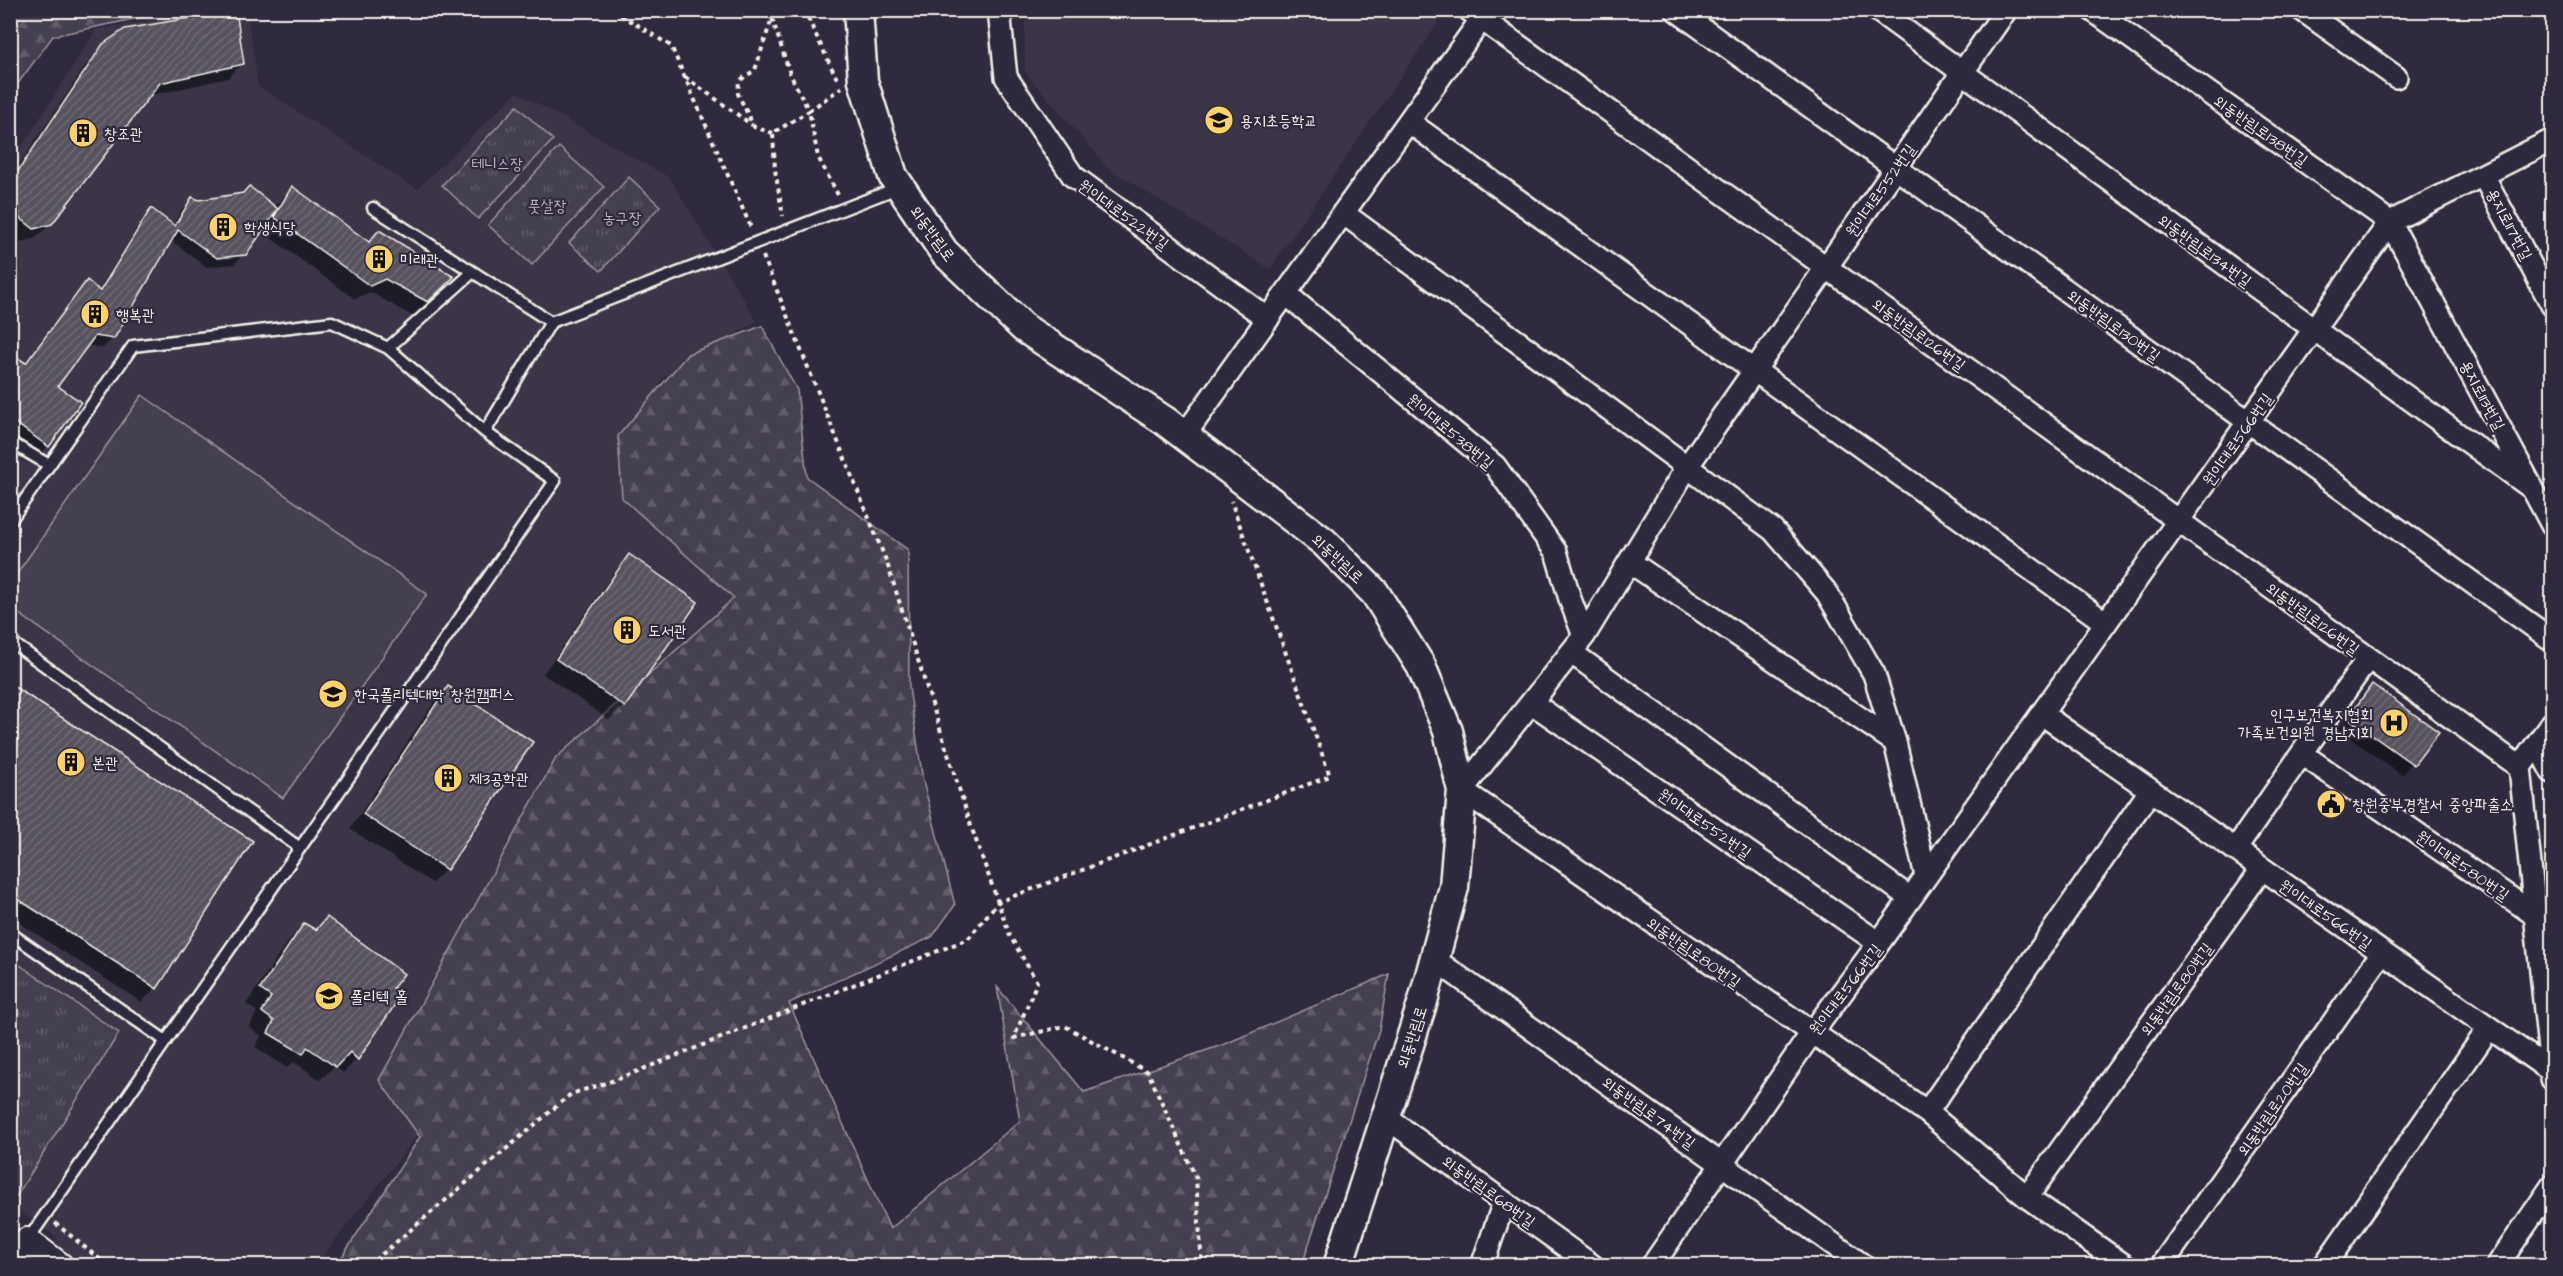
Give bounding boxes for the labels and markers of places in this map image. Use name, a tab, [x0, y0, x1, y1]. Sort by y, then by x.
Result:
school or university icon: 용지초등학교	[1203, 104, 1235, 136]
place label: 용지초등학교	[1240, 110, 1317, 132]
building icon: 창조관	[67, 117, 99, 149]
place label: 창조관	[104, 123, 143, 145]
building icon: 학생식당	[207, 211, 239, 243]
place label: 학생식당	[244, 217, 296, 239]
building icon: 미래관	[363, 243, 395, 275]
place label: 미래관	[400, 249, 439, 271]
building icon: 행복관	[79, 298, 111, 330]
place label: 행복관	[116, 304, 155, 326]
building icon: 도서관	[611, 614, 643, 646]
place label: 도서관	[648, 620, 687, 642]
school or university icon: 한국폴리텍대학 창원캠퍼스	[317, 678, 349, 710]
place label: 한국폴리텍대학 창원캠퍼스	[354, 684, 515, 706]
place label: 인구보건복지협회 가족보건의원 경남지회	[2238, 704, 2373, 744]
hospital icon: 인구보건복지협회 가족보건의원 경남지회	[2378, 707, 2410, 739]
building icon: 본관	[55, 746, 87, 778]
place label: 본관	[92, 752, 118, 774]
building icon: 제3공학관	[432, 762, 464, 794]
place label: 제3공학관	[469, 768, 529, 790]
public building icon: 창원중부경찰서 중앙파출소	[2315, 788, 2347, 820]
place label: 창원중부경찰서 중앙파출소	[2352, 794, 2513, 816]
school or university icon: 폴리텍 홀	[313, 980, 345, 1012]
place label: 폴리텍 홀	[350, 986, 408, 1008]

